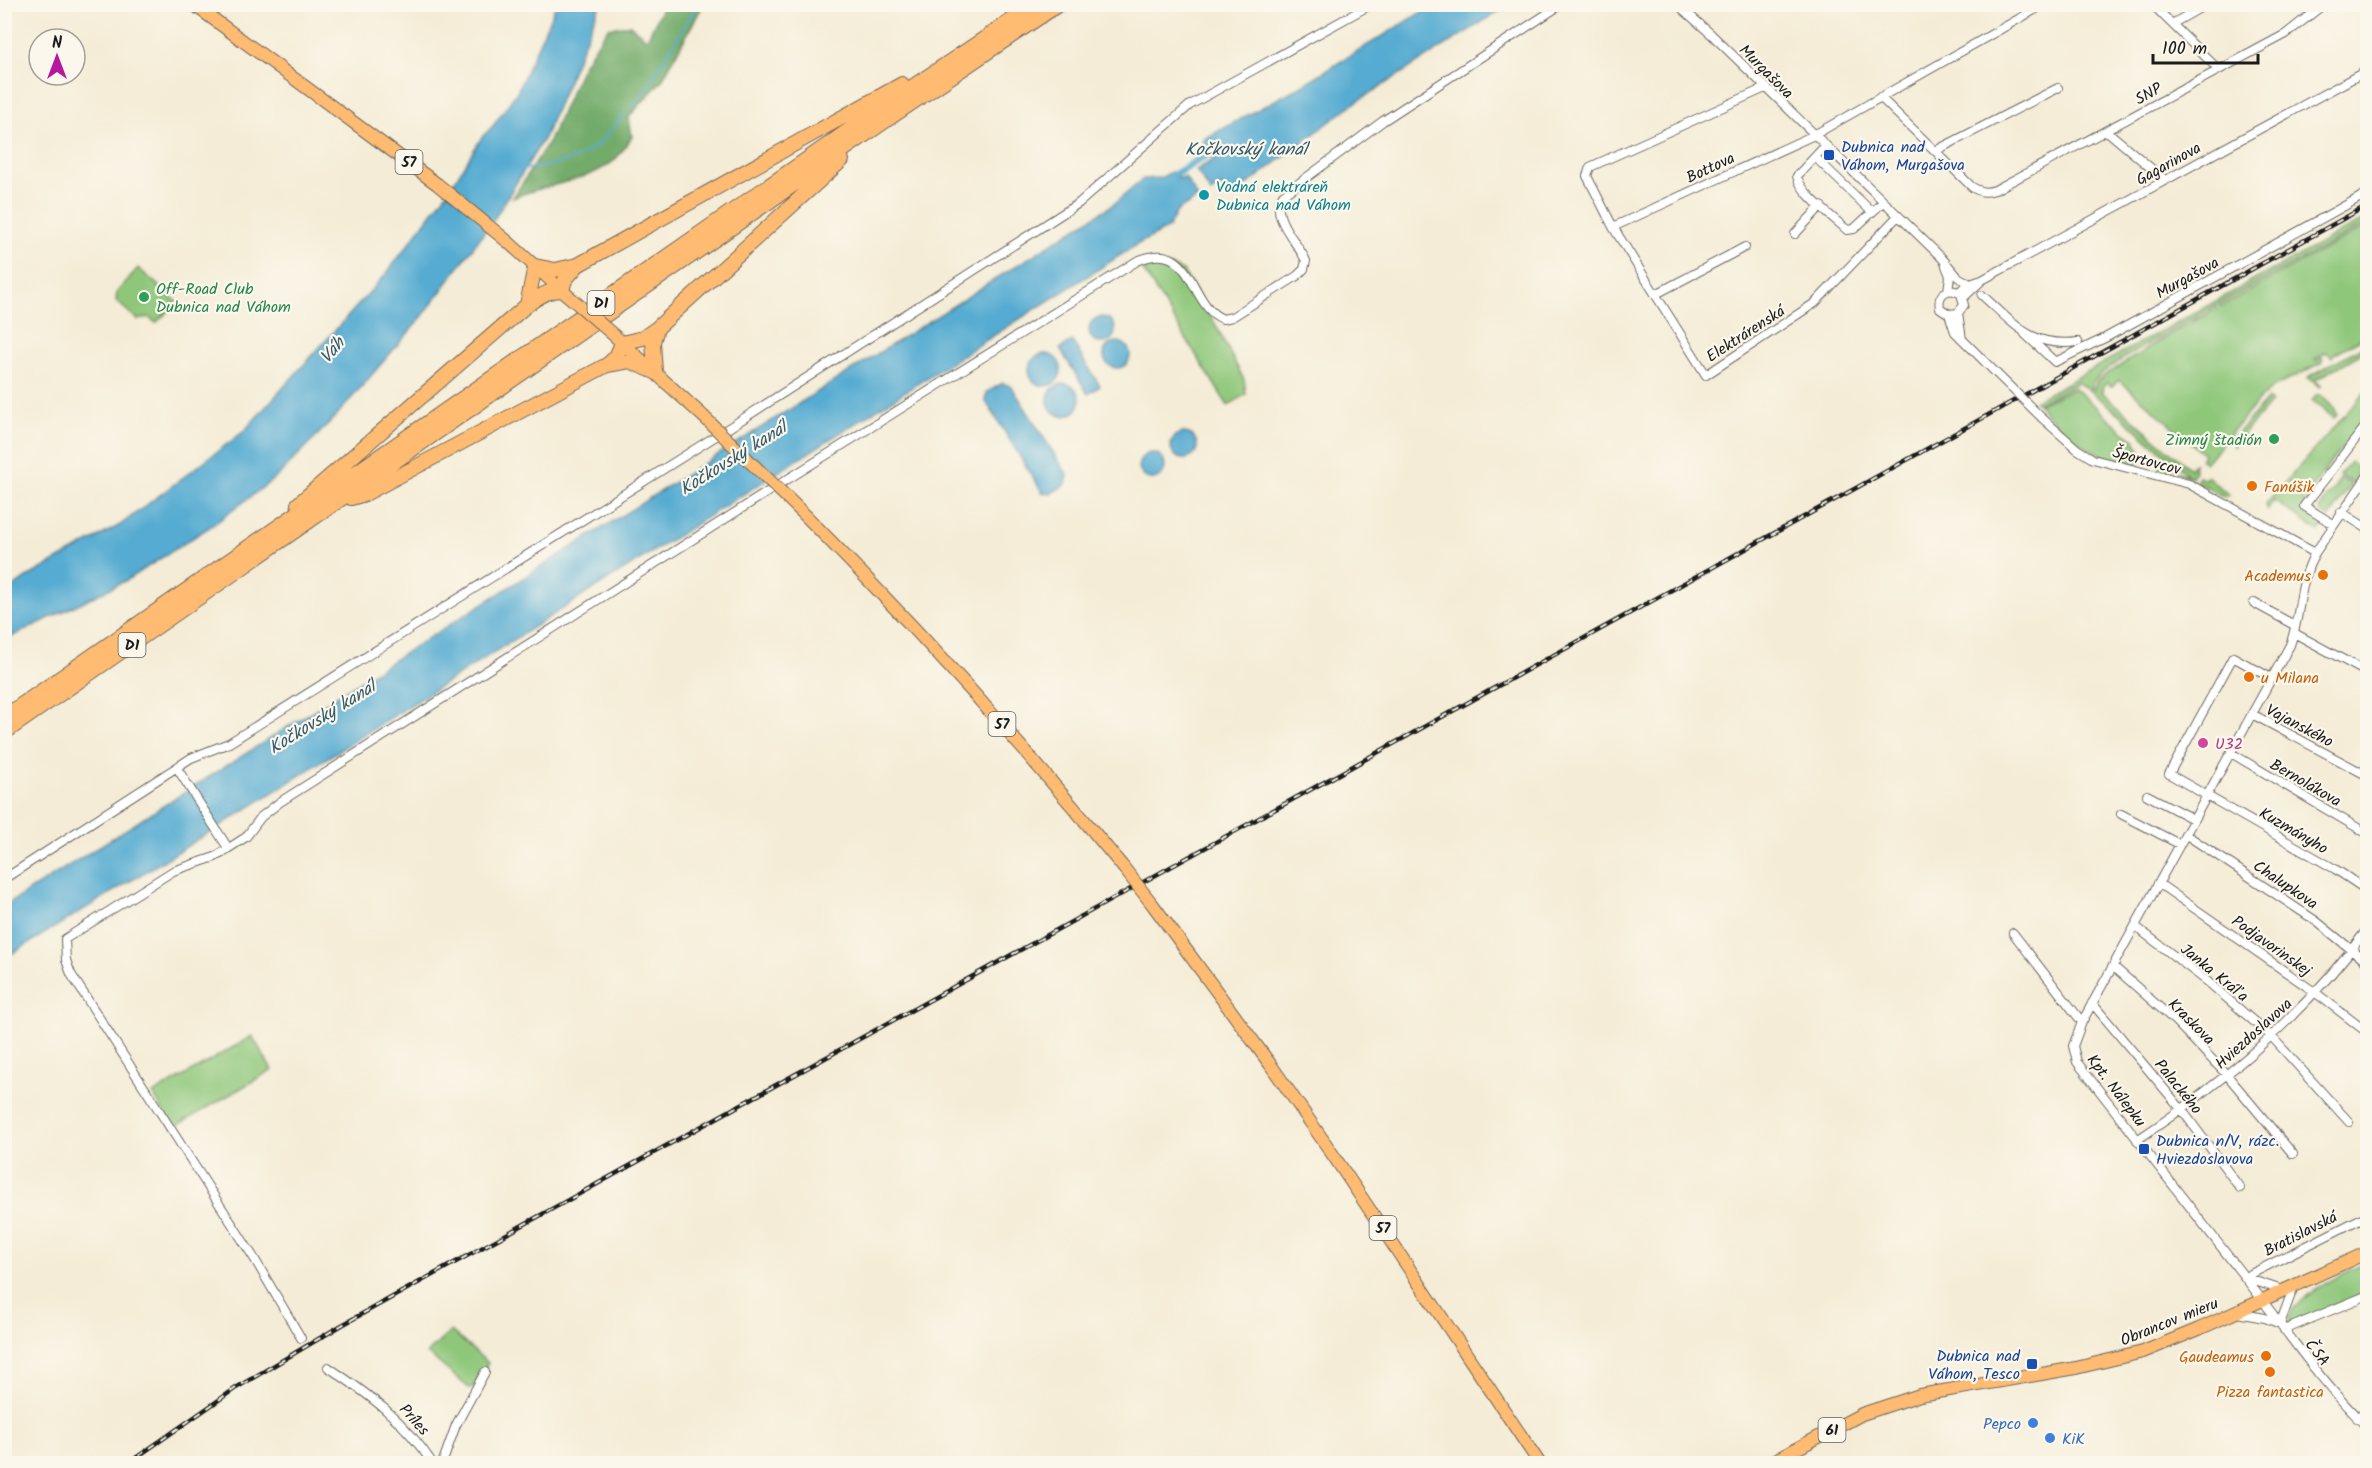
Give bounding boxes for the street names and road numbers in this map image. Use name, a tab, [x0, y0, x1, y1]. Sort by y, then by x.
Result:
street label: Murgašova	[1733, 39, 1799, 105]
street label: SNP	[2130, 76, 2167, 112]
street label: Gagarinova	[2131, 136, 2206, 193]
street label: Bottova	[1682, 146, 1739, 191]
road number: 57	[396, 150, 422, 174]
street label: Murgašova	[2151, 251, 2224, 306]
road number: D1	[588, 291, 614, 315]
street label: Elektrárenská	[1701, 298, 1792, 369]
street label: Športovcov	[2110, 440, 2184, 483]
road number: D1	[118, 633, 146, 657]
street label: Vajanského	[2261, 698, 2338, 755]
road number: 57	[988, 712, 1016, 736]
street label: Bernolákova	[2265, 753, 2346, 814]
street label: Kuzmányho	[2254, 801, 2333, 861]
street label: Chalupkova	[2248, 854, 2323, 916]
street label: Podjavorinskej	[2226, 909, 2317, 984]
street label: Janka Kráľa	[2174, 938, 2254, 1009]
street label: Hviezdoslavova	[2210, 992, 2299, 1076]
street label: Kraskova	[2162, 993, 2220, 1051]
street label: Kpt. Nálepku	[2080, 1049, 2152, 1133]
street label: Palackého	[2148, 1054, 2208, 1120]
street label: Bratislavská	[2259, 1204, 2343, 1264]
road number: 57	[1370, 1216, 1396, 1240]
street label: Obrancov mieru	[2117, 1291, 2223, 1353]
street label: ČSA	[2298, 1334, 2336, 1372]
street label: Príles	[393, 1398, 435, 1442]
road number: 61	[1818, 1418, 1846, 1442]

